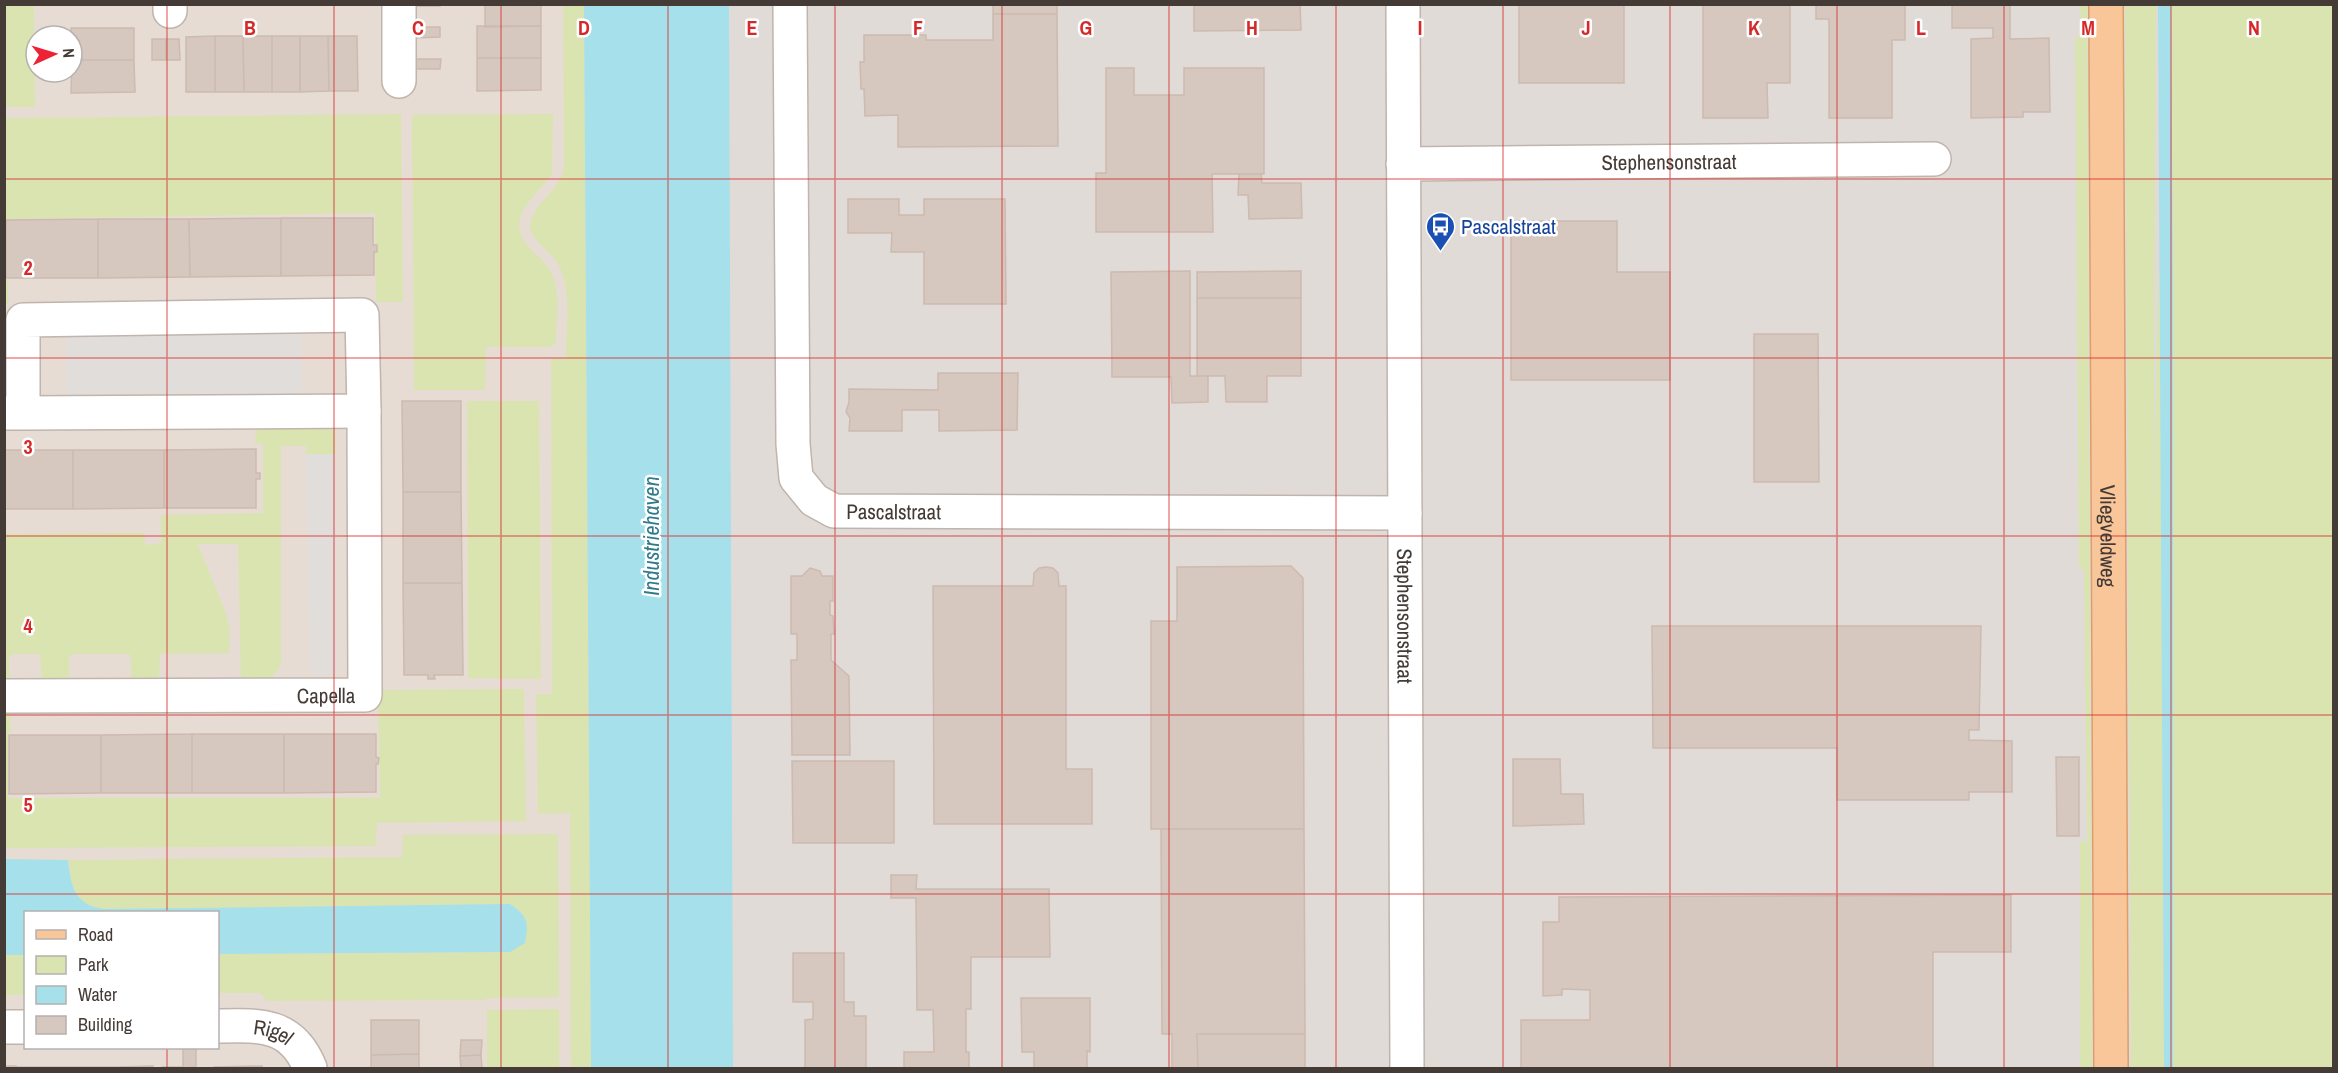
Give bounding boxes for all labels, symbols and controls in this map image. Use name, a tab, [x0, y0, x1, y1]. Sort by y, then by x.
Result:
text: B	[244, 14, 256, 41]
text: C	[412, 14, 424, 41]
text: D	[578, 14, 590, 41]
text: E	[747, 14, 758, 41]
text: F	[913, 14, 923, 41]
text: G	[1080, 14, 1092, 41]
text: H	[1246, 14, 1258, 41]
text: I	[1418, 14, 1422, 41]
text: J	[1581, 14, 1591, 41]
text: K	[1748, 14, 1760, 41]
text: L	[1916, 14, 1926, 41]
text: M	[2081, 14, 2095, 41]
text: N	[2248, 14, 2260, 41]
north arrow	[24, 24, 84, 84]
text: N	[58, 47, 80, 58]
street label: Stephensonstraat	[1601, 146, 1737, 177]
bus stop icon: Pascalstraat	[1424, 210, 1456, 252]
place label: Pascalstraat	[1461, 212, 1556, 241]
text: 2	[23, 254, 33, 281]
text: 3	[23, 433, 33, 460]
water label: Industriehaven	[636, 476, 666, 596]
street label: Vliegveldweg	[2094, 485, 2123, 588]
street label: Pascalstraat	[846, 497, 941, 526]
street label: Stephensonstraat	[1391, 548, 1420, 684]
text: 4	[23, 612, 33, 639]
street label: Capella	[297, 681, 356, 710]
text: 5	[23, 791, 33, 818]
legend	[24, 911, 219, 1049]
text: Road	[78, 922, 113, 947]
text: Park	[78, 952, 109, 977]
text: Water	[78, 982, 117, 1007]
text: Building	[78, 1012, 133, 1037]
street label: Rigel	[252, 1012, 300, 1051]

